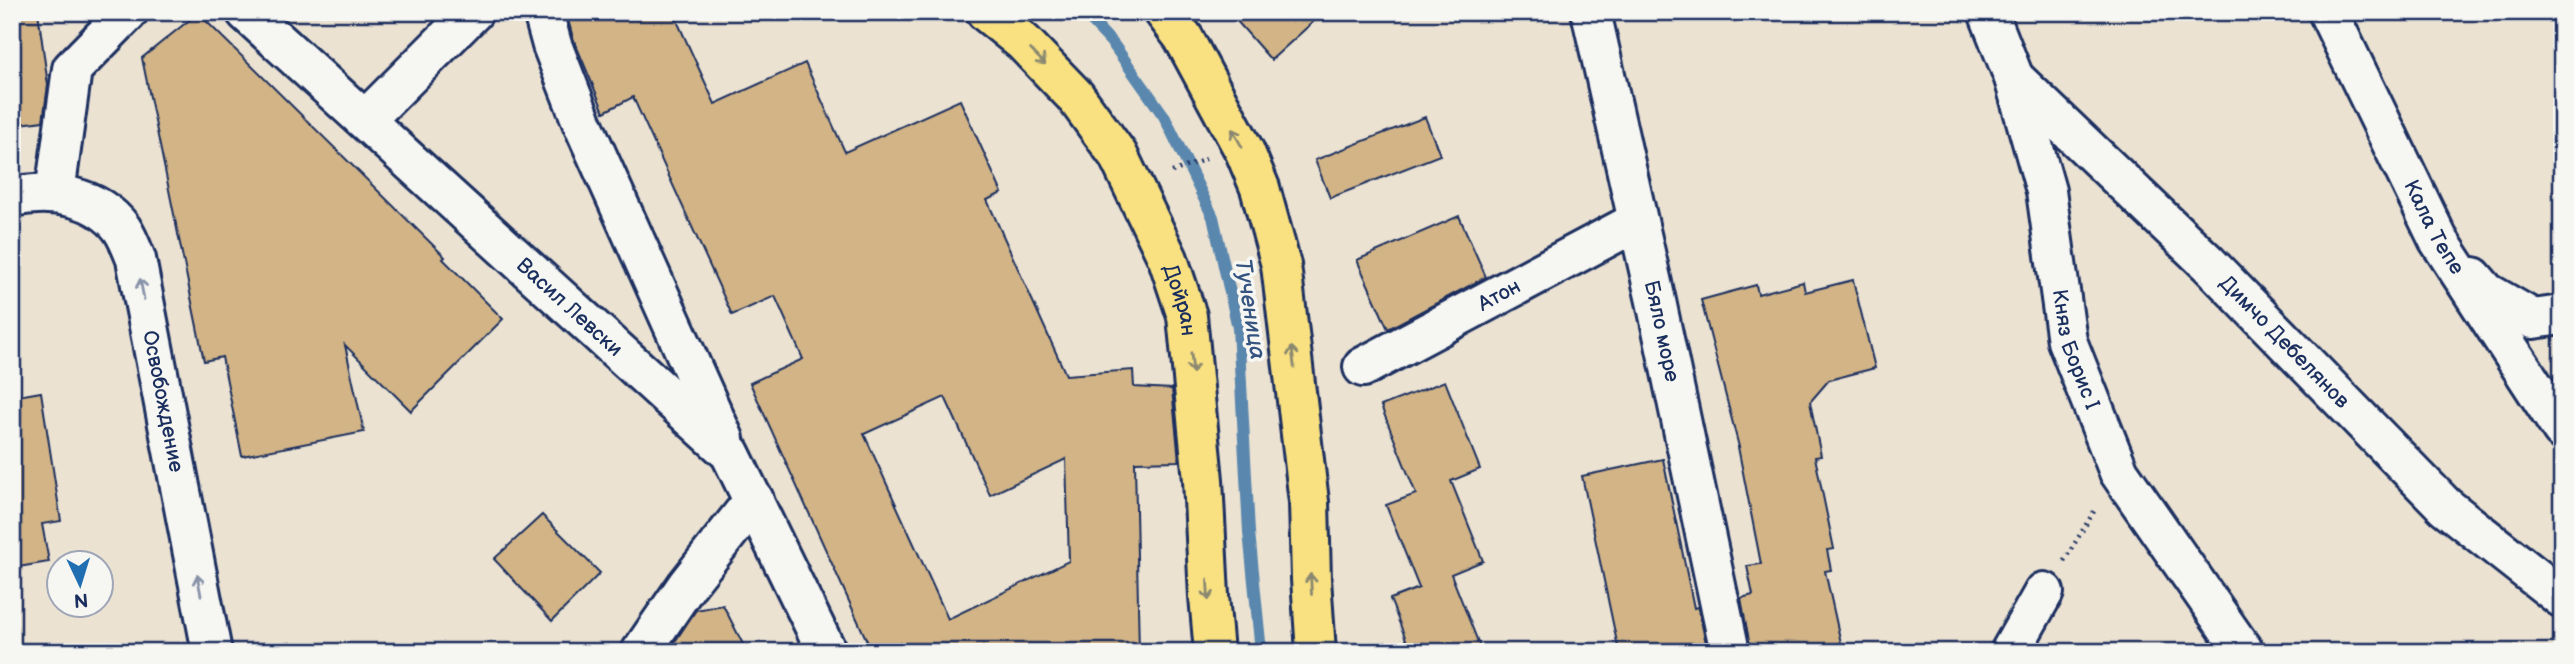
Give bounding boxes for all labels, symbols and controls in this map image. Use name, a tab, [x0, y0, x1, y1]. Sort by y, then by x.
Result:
one-way arrow	[1029, 48, 1046, 65]
one-way arrow	[1230, 129, 1244, 149]
street label: Кала Тепе	[2398, 176, 2470, 280]
street label: Васил Левски	[511, 253, 628, 362]
water label: Тученица	[1228, 257, 1272, 362]
street label: Дойран	[1158, 261, 1201, 337]
street label: Димчо Дебелянов	[2214, 271, 2355, 413]
street label: Атон	[1473, 274, 1525, 317]
one-way arrow	[135, 278, 148, 301]
street label: Бяло море	[1639, 278, 1685, 385]
street label: Княз Борис I	[2047, 288, 2105, 413]
street label: Освобождение	[137, 328, 189, 475]
one-way arrow	[1286, 346, 1299, 369]
one-way arrow	[1186, 351, 1199, 374]
north arrow	[46, 548, 116, 618]
one-way arrow	[1304, 573, 1317, 596]
one-way arrow	[192, 574, 205, 597]
one-way arrow	[1202, 578, 1215, 601]
text: N	[73, 587, 89, 611]

